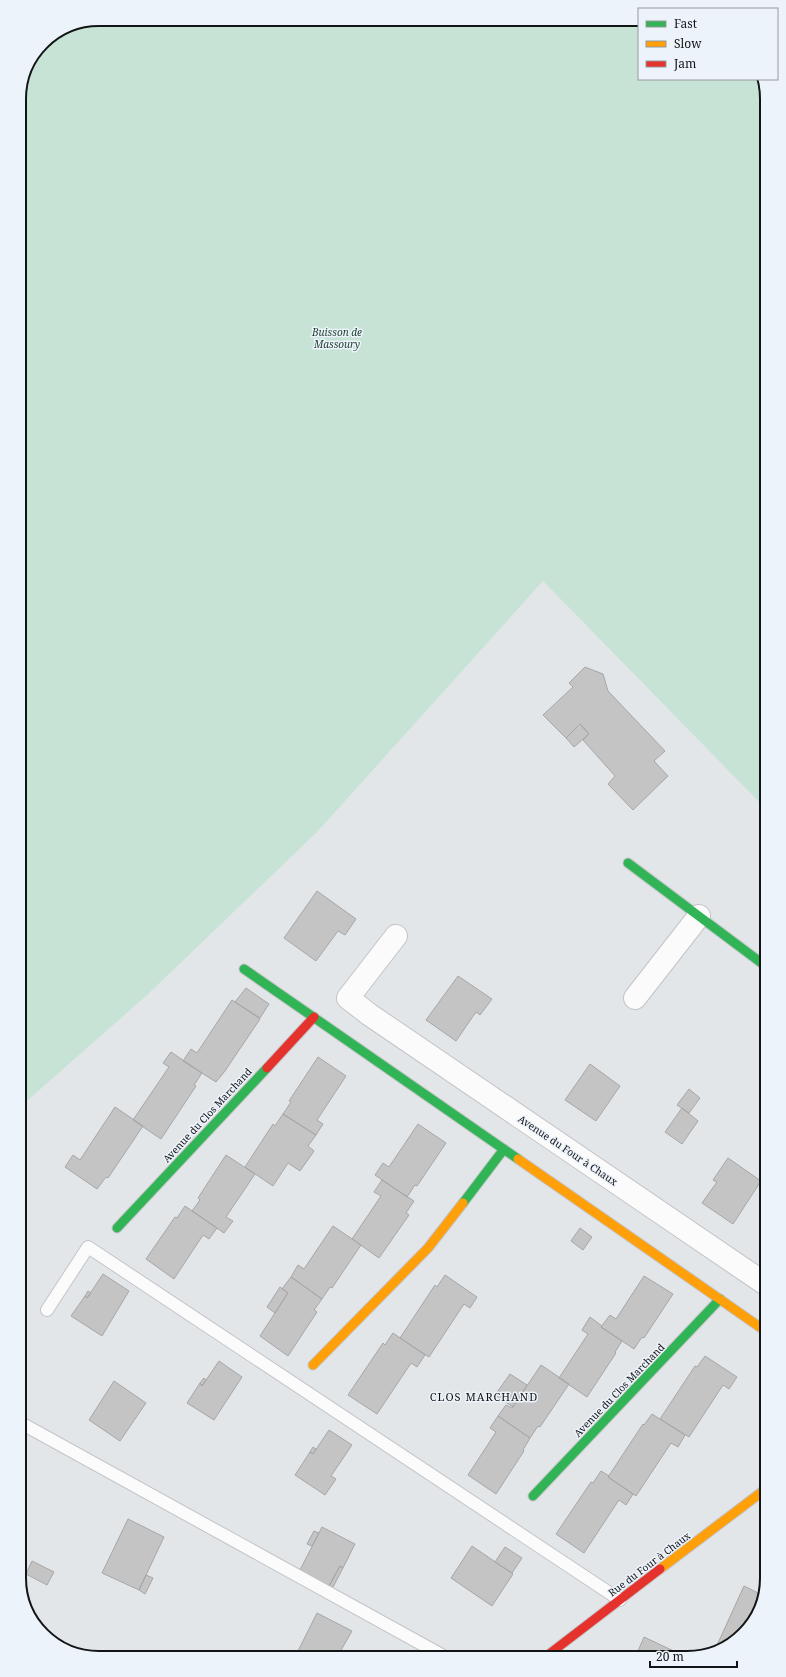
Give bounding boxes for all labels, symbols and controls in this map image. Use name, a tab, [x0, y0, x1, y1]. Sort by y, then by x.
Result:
legend	[638, 8, 778, 80]
text: Fast	[674, 15, 697, 32]
text: Slow	[674, 35, 702, 52]
text: Jam	[673, 55, 696, 72]
park label: Buisson de Massoury	[311, 325, 362, 351]
street label: Avenue du Clos Marchand	[159, 1065, 255, 1165]
street label: Avenue du Four à Chaux	[516, 1112, 621, 1189]
street label: Avenue du Clos Marchand	[571, 1340, 667, 1440]
district label: CLOS MARCHAND	[430, 1389, 538, 1404]
street label: Rue du Four à Chaux	[605, 1528, 693, 1599]
scale bar	[650, 1643, 737, 1669]
text: 20 m	[656, 1648, 684, 1665]

